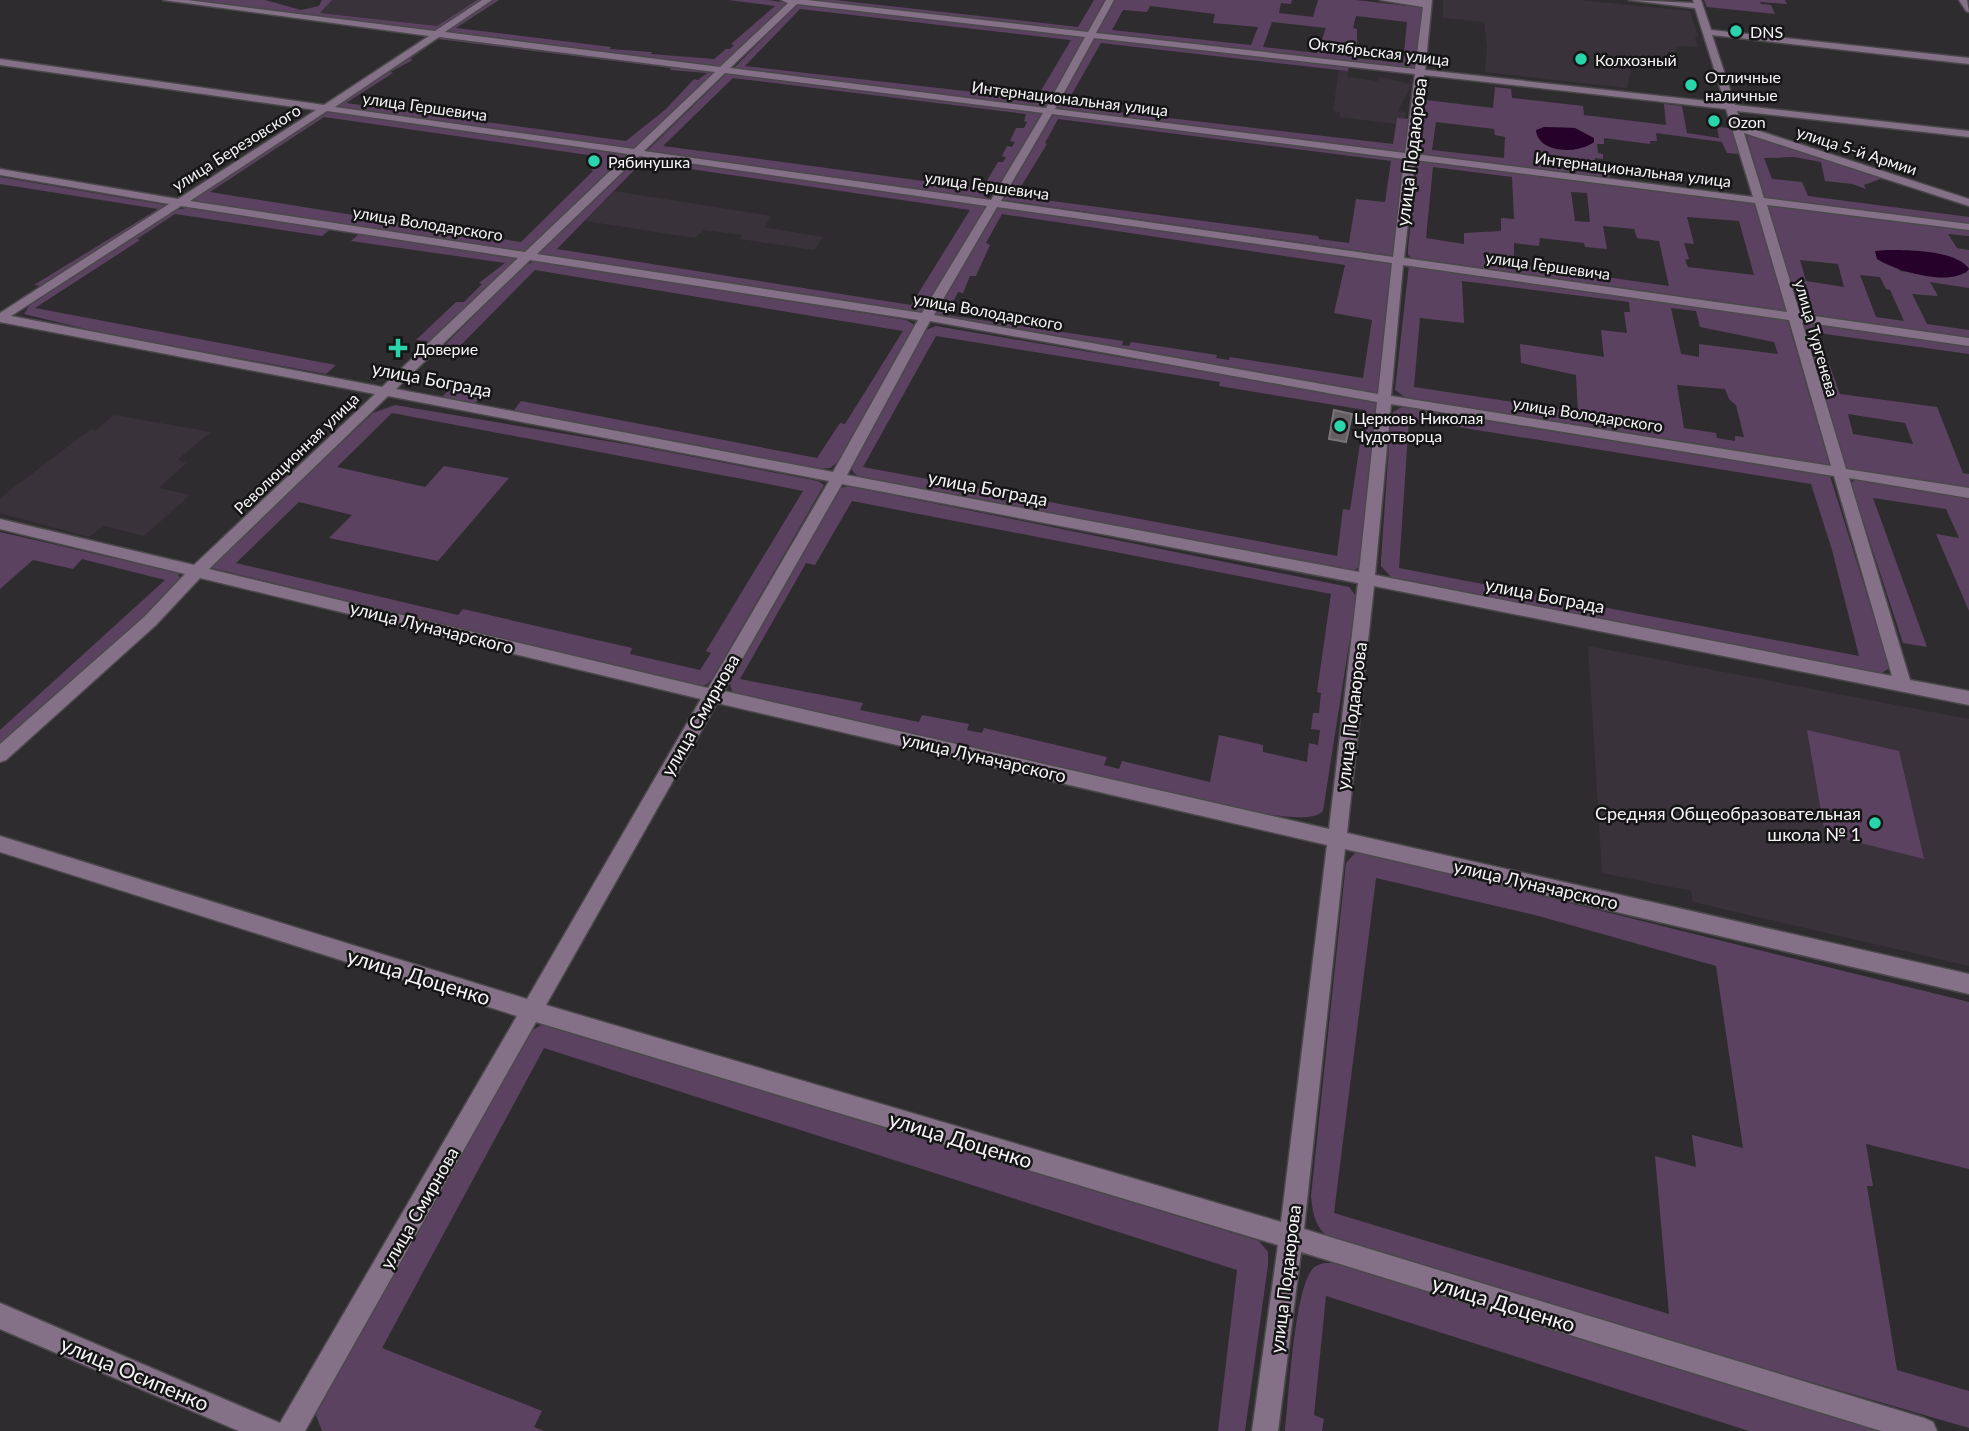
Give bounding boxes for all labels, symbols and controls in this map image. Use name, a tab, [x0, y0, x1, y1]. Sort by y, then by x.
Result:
place label: DNS	[1750, 22, 1783, 41]
marker: DNS	[1728, 23, 1744, 39]
street label: Октябрьская улица	[1307, 33, 1451, 69]
place label: Колхозный	[1595, 50, 1677, 69]
marker: Колхозный	[1573, 51, 1589, 67]
place label: Отличные наличные	[1705, 67, 1781, 104]
street label: Интернациональная улица	[971, 77, 1169, 119]
street label: улица Подаюрова	[1391, 77, 1431, 227]
marker: Отличные наличные	[1683, 77, 1699, 93]
street label: улица Гершевича	[361, 88, 489, 124]
street label: улица Березовского	[168, 100, 304, 194]
place label: Ozon	[1728, 112, 1766, 131]
marker: Ozon	[1706, 113, 1722, 129]
street label: улица 5-й Армии	[1794, 122, 1920, 178]
street label: Интернациональная улица	[1534, 148, 1732, 190]
place label: Рябинушка	[608, 152, 690, 171]
marker: Рябинушка	[586, 153, 602, 169]
street label: улица Гершевича	[923, 167, 1051, 203]
street label: улица Володарского	[352, 202, 504, 244]
street label: улица Гершевича	[1484, 247, 1612, 283]
street label: улица Тургенева	[1791, 277, 1843, 399]
street label: улица Володарского	[912, 288, 1064, 334]
marker: Доверие	[388, 338, 408, 358]
place label: Доверие	[414, 339, 478, 358]
street label: улица Бограда	[370, 357, 494, 401]
street label: Революционная улица	[230, 389, 362, 517]
street label: улица Володарского	[1512, 393, 1664, 435]
place label: Церковь Николая Чудотворца	[1354, 408, 1483, 445]
marker: Церковь Николая Чудотворца	[1332, 418, 1348, 434]
street label: улица Бограда	[926, 466, 1050, 510]
street label: улица Бограда	[1483, 573, 1607, 617]
street label: улица Луначарского	[348, 596, 516, 658]
street label: улица Подаюрова	[1331, 641, 1371, 791]
street label: улица Смирнова	[656, 650, 744, 780]
street label: улица Луначарского	[900, 727, 1068, 787]
place label: Средняя Общеобразовательная школа № 1	[1595, 802, 1861, 845]
marker: Средняя Общеобразовательная школа № 1	[1867, 815, 1883, 831]
street label: улица Луначарского	[1452, 854, 1620, 914]
street label: улица Доценко	[344, 942, 494, 1010]
street label: улица Доценко	[886, 1105, 1036, 1173]
street label: улица Смирнова	[375, 1143, 463, 1273]
street label: улица Подаюрова	[1265, 1204, 1305, 1354]
street label: улица Доценко	[1429, 1269, 1579, 1337]
street label: улица Осипенко	[57, 1331, 213, 1416]

